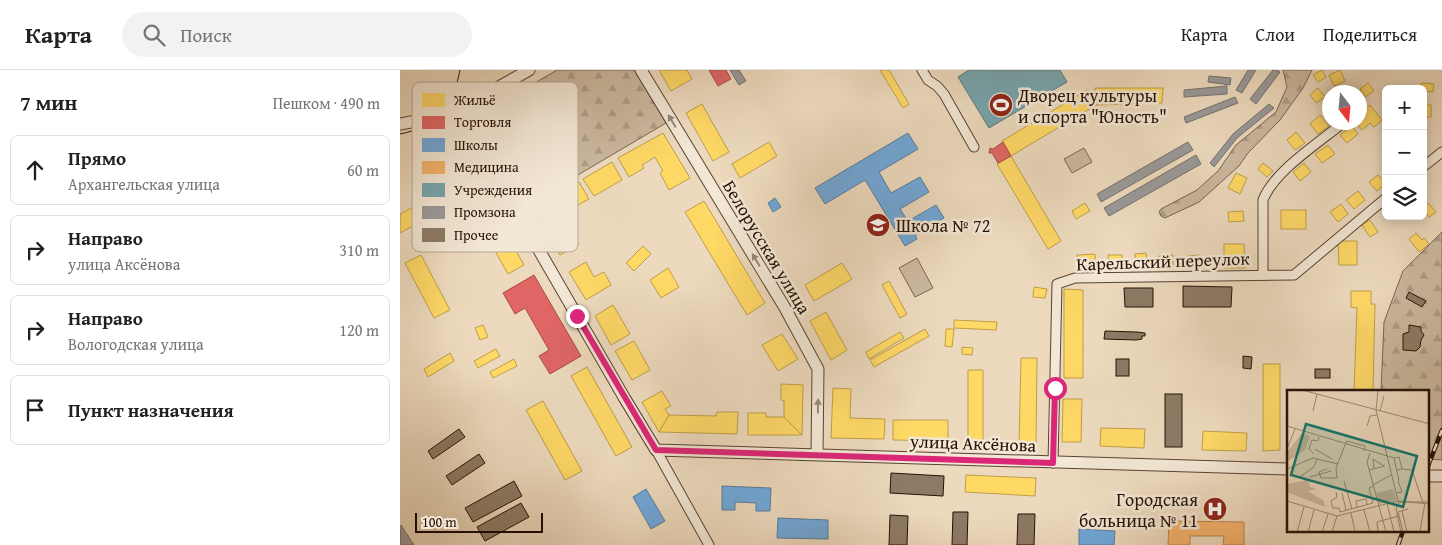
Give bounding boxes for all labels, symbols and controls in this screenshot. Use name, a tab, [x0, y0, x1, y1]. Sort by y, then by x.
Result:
search box	[122, 12, 472, 57]
text: Карта	[25, 17, 92, 52]
icon: search	[140, 21, 168, 49]
text: Поиск	[180, 21, 232, 49]
text: Карта	[1181, 21, 1228, 48]
text: Слои	[1256, 21, 1295, 48]
text: Поделиться	[1323, 21, 1417, 48]
legend	[412, 82, 578, 252]
place label: Дворец культуры и спорта "Юность"	[1017, 82, 1167, 130]
north arrow	[1322, 85, 1367, 130]
map controls	[1382, 85, 1427, 220]
button: +	[1382, 85, 1427, 130]
text: 7 мин	[20, 87, 77, 118]
text: Жильё	[453, 90, 496, 110]
text: Пешком · 490 m	[273, 91, 380, 115]
sports icon: Дворец культуры и спорта "Юность"	[988, 92, 1014, 118]
text: Торговля	[454, 112, 511, 132]
one-way arrow	[667, 114, 676, 127]
button: −	[1382, 130, 1427, 175]
text: Школы	[454, 135, 498, 155]
text: Прямо	[68, 144, 126, 172]
icon: ahead	[21, 156, 49, 184]
text: Медицина	[454, 157, 519, 177]
text: 60 m	[347, 158, 379, 182]
text: Архангельская улица	[68, 172, 220, 196]
street label: Белорусская улица	[716, 175, 818, 320]
button: layers	[1382, 175, 1427, 220]
text: Учреждения	[454, 180, 532, 200]
text: Промзона	[454, 202, 516, 222]
school or university icon: Школа № 72	[865, 212, 891, 238]
place label: Школа № 72	[896, 212, 990, 239]
text: Направо	[68, 224, 143, 252]
text: Прочее	[454, 225, 499, 245]
icon: right	[21, 236, 49, 264]
text: 310 m	[339, 238, 379, 262]
street label: Карельский переулок	[1076, 244, 1251, 278]
text: улица Аксёнова	[68, 252, 180, 276]
one-way arrow	[751, 253, 760, 266]
text: Направо	[68, 304, 143, 332]
route end	[566, 305, 589, 328]
icon: right	[21, 316, 49, 344]
text: 120 m	[339, 318, 379, 342]
text: Вологодская улица	[68, 332, 204, 356]
route start	[1044, 377, 1067, 400]
inset map	[1287, 390, 1430, 532]
icon: arrive	[21, 396, 49, 424]
text: Пункт назначения	[68, 396, 234, 424]
one-way arrow	[814, 397, 822, 413]
street label: улица Аксёнова	[908, 427, 1037, 459]
place label: Городская больница № 11	[1079, 486, 1198, 534]
hospital icon: Городская больница № 11	[1202, 496, 1228, 522]
scale bar	[415, 510, 542, 533]
text: 100 m	[422, 512, 457, 532]

